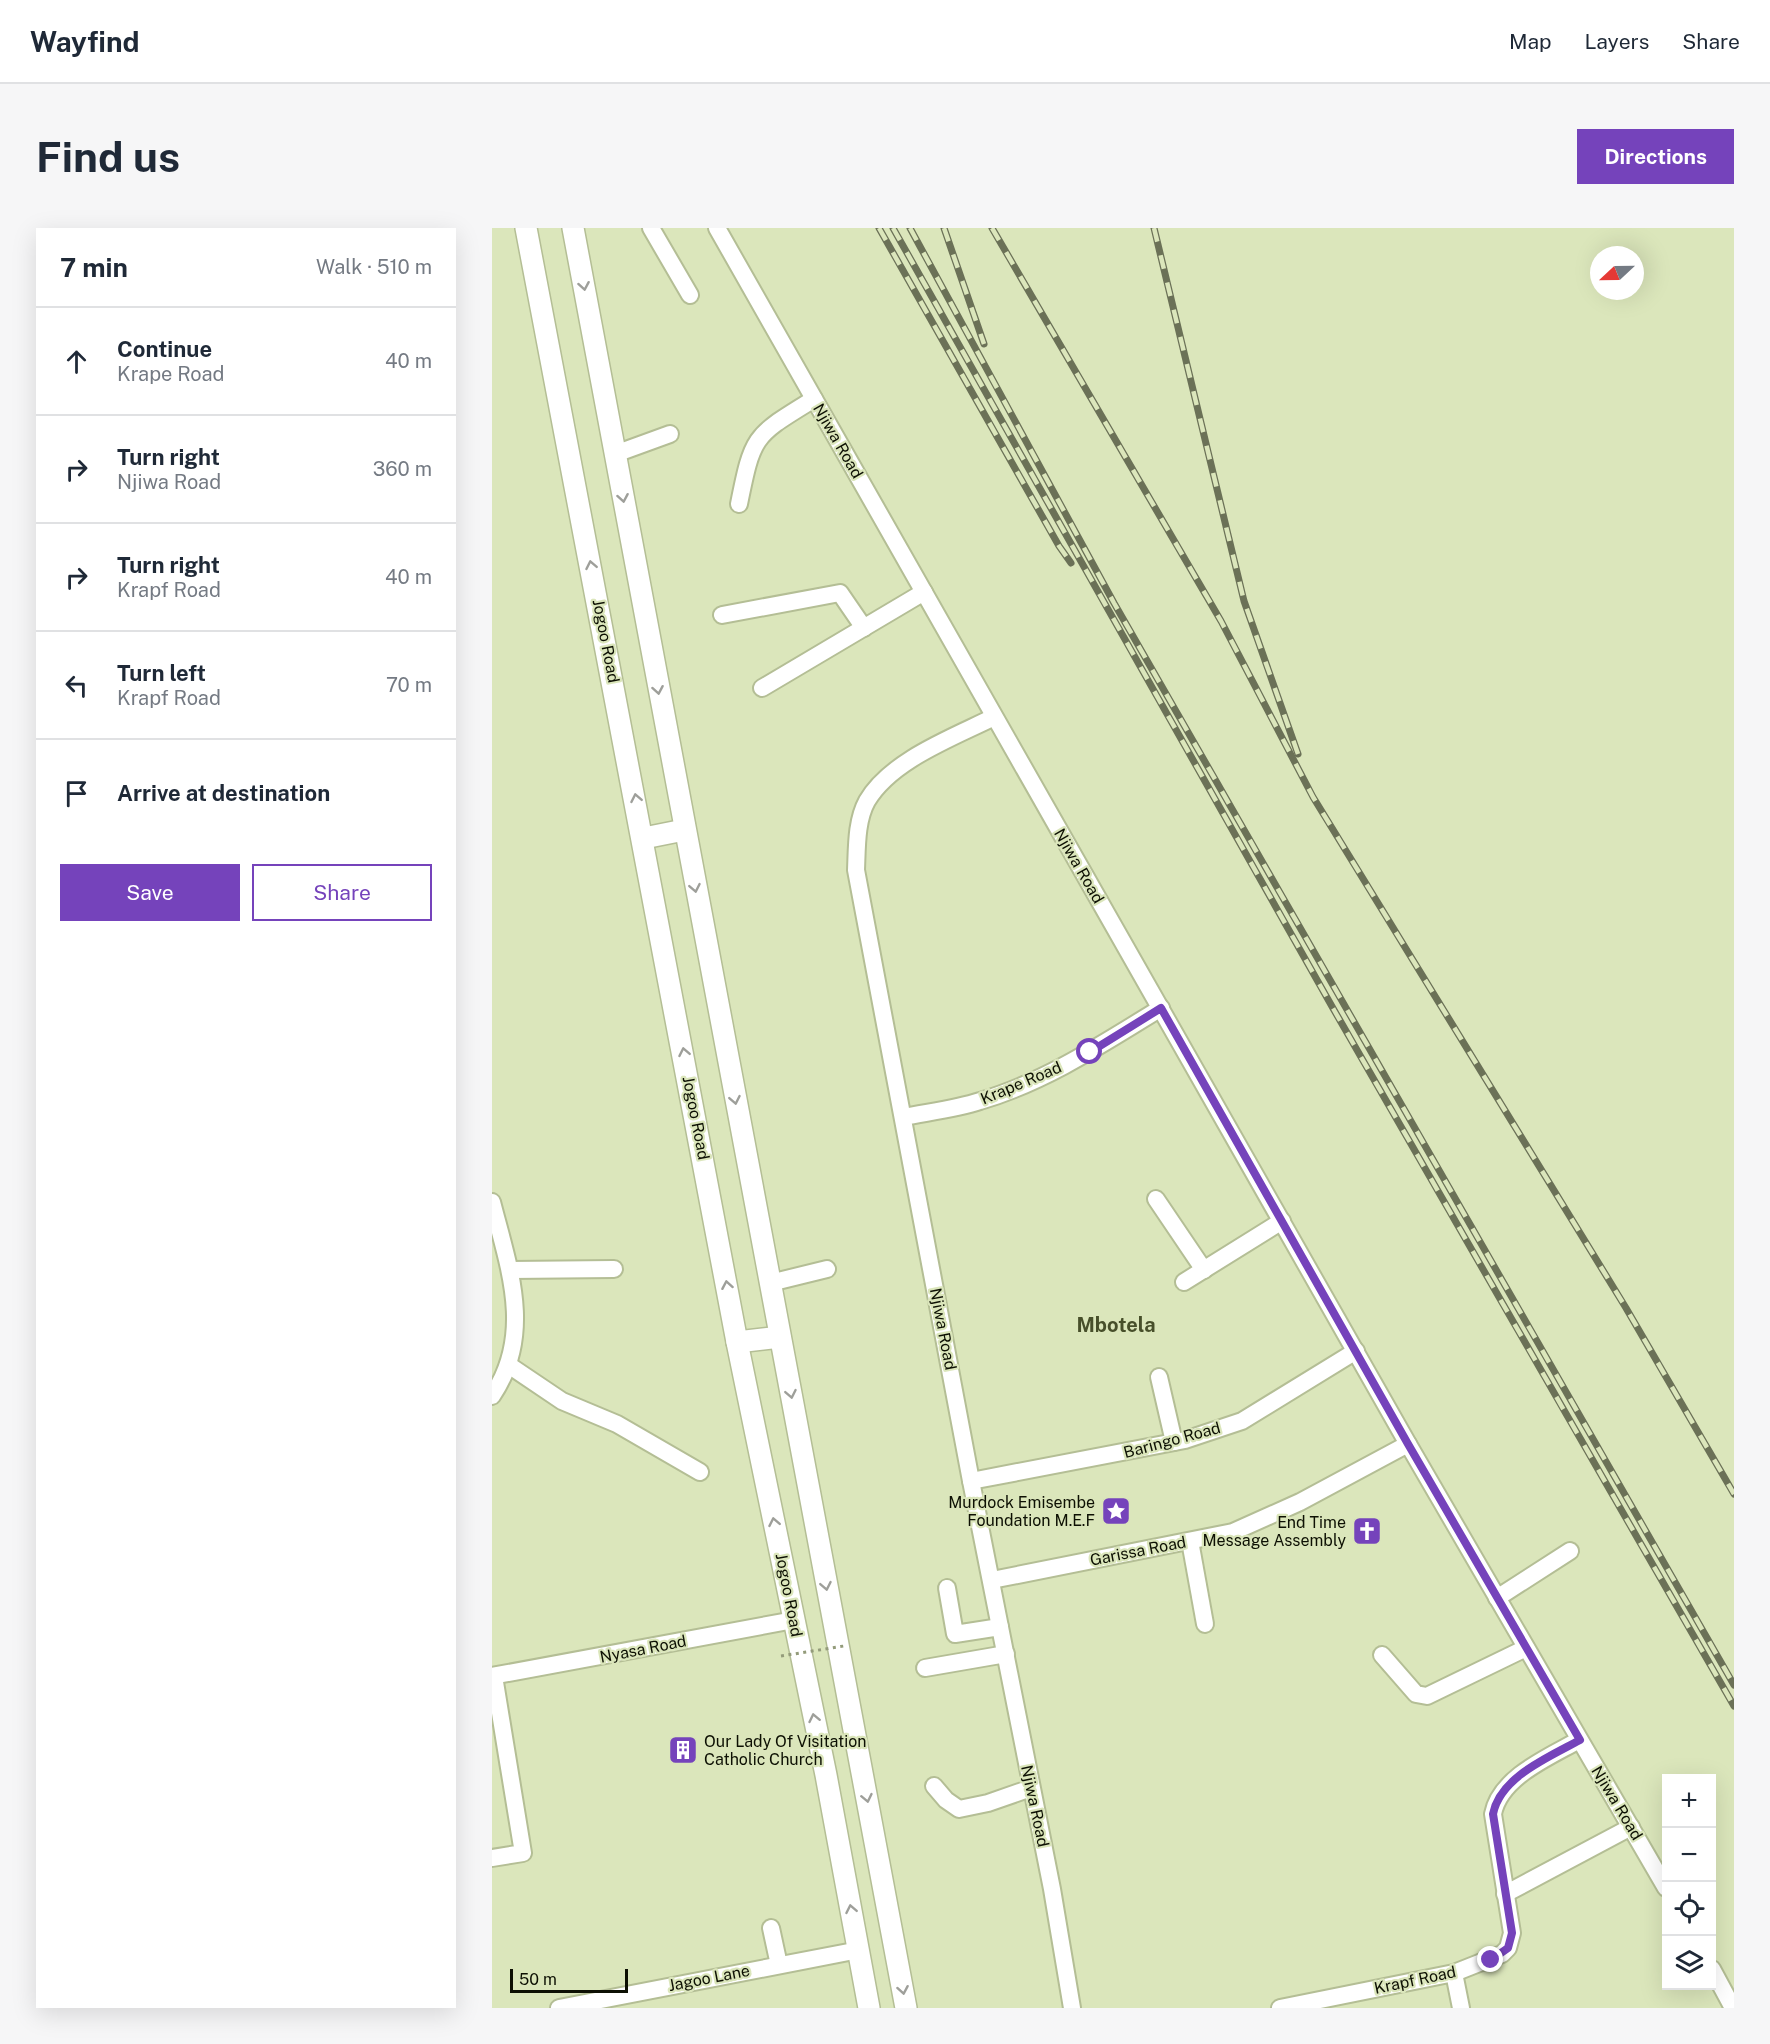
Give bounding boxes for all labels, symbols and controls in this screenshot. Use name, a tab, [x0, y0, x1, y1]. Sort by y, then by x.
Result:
text: Wayfind	[30, 25, 140, 58]
text: Map	[1509, 29, 1552, 54]
text: Layers	[1585, 29, 1649, 54]
text: Share	[1682, 29, 1740, 54]
button: Directions	[1577, 129, 1734, 184]
text: Find us	[36, 132, 180, 181]
north arrow	[1590, 246, 1644, 300]
text: 7 min	[60, 252, 128, 283]
text: Walk · 510 m	[316, 255, 432, 279]
one-way arrow	[577, 281, 589, 290]
text: Continue	[117, 336, 212, 362]
icon: ahead	[60, 345, 93, 378]
text: 40 m	[385, 349, 432, 373]
text: Krape Road	[117, 362, 225, 386]
street label: Njiwa Road	[809, 400, 867, 482]
text: Turn right	[117, 444, 220, 470]
icon: right	[60, 453, 93, 486]
text: 360 m	[373, 457, 432, 481]
text: Njiwa Road	[117, 470, 221, 494]
one-way arrow	[616, 493, 629, 503]
text: Turn right	[117, 552, 220, 578]
icon: right	[60, 561, 93, 594]
one-way arrow	[585, 561, 598, 571]
text: 40 m	[385, 565, 432, 589]
text: Krapf Road	[117, 578, 221, 602]
street label: Jogoo Road	[589, 598, 623, 684]
text: Turn left	[117, 660, 206, 686]
icon: left	[60, 669, 93, 702]
text: 70 m	[386, 673, 432, 697]
one-way arrow	[651, 684, 664, 694]
text: Krapf Road	[117, 686, 221, 710]
icon: arrive	[60, 777, 93, 810]
text: Arrive at destination	[117, 780, 330, 806]
one-way arrow	[630, 793, 643, 803]
street label: Njiwa Road	[1050, 825, 1108, 907]
button: Save	[60, 864, 240, 921]
button: Share	[252, 864, 432, 921]
one-way arrow	[688, 882, 701, 892]
route start	[1076, 1038, 1102, 1064]
one-way arrow	[678, 1047, 691, 1057]
street label: Krape Road	[978, 1057, 1064, 1109]
street label: Jogoo Road	[679, 1075, 713, 1161]
one-way arrow	[728, 1094, 741, 1104]
one-way arrow	[721, 1280, 734, 1290]
street label: Njiwa Road	[926, 1286, 960, 1372]
district label: Mbotela	[1076, 1313, 1156, 1337]
one-way arrow	[784, 1389, 797, 1399]
street label: Baringo Road	[1121, 1418, 1223, 1462]
place label: Murdock Emisembe Foundation M.E.F	[948, 1493, 1095, 1530]
place icon: Murdock Emisembe Foundation M.E.F	[1100, 1495, 1132, 1527]
place label: End Time Message Assembly	[1203, 1513, 1346, 1550]
church icon: End Time Message Assembly	[1351, 1515, 1383, 1547]
one-way arrow	[768, 1517, 781, 1527]
street label: Garissa Road	[1088, 1532, 1188, 1570]
street label: Jogoo Road	[772, 1552, 806, 1638]
one-way arrow	[820, 1581, 832, 1591]
street label: Nyasa Road	[598, 1631, 688, 1667]
one-way arrow	[808, 1713, 821, 1723]
place label: Our Lady Of Visitation Catholic Church	[704, 1732, 867, 1769]
building icon: Our Lady Of Visitation Catholic Church	[667, 1734, 699, 1766]
street label: Njiwa Road	[1587, 1762, 1647, 1844]
street label: Njiwa Road	[1017, 1763, 1053, 1849]
map controls	[1662, 1774, 1716, 1990]
button: +	[1662, 1774, 1716, 1828]
one-way arrow	[860, 1793, 873, 1803]
button: −	[1662, 1828, 1716, 1882]
button: locate	[1662, 1882, 1716, 1936]
one-way arrow	[845, 1904, 858, 1914]
button: layers	[1662, 1936, 1716, 1990]
route end	[1477, 1946, 1503, 1972]
street label: Jagoo Lane	[667, 1961, 751, 1995]
street label: Krapf Road	[1372, 1962, 1458, 1998]
scale bar	[510, 1966, 628, 1994]
text: 50 m	[519, 1970, 557, 1989]
one-way arrow	[896, 1985, 908, 1994]

